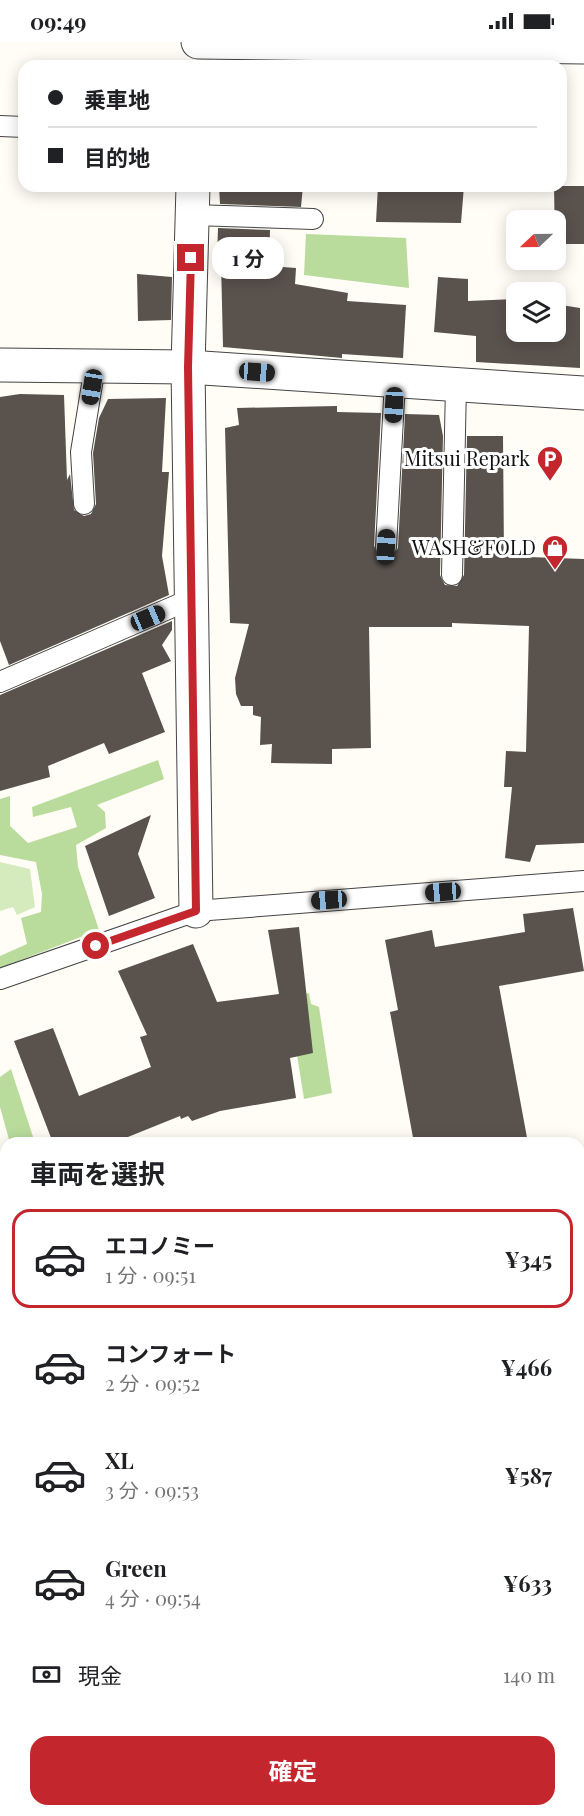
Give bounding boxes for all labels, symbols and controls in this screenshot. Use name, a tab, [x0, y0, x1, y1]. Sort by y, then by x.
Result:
text: 09:49	[30, 6, 87, 36]
text: 乗車地	[84, 84, 150, 114]
text: 目的地	[84, 142, 150, 172]
north arrow	[506, 210, 566, 270]
map controls	[506, 210, 566, 342]
callout: 1 分	[212, 237, 284, 279]
route end	[177, 244, 204, 271]
text: 1 分	[232, 244, 264, 271]
button: layers	[506, 282, 566, 342]
car	[238, 362, 276, 382]
car	[80, 368, 104, 406]
car	[384, 387, 404, 423]
place label: Mitsui Repark	[404, 444, 530, 471]
parking icon: Mitsui Repark	[535, 444, 565, 482]
car	[376, 529, 396, 565]
place label: WASH&FOLD	[411, 533, 536, 560]
shop icon: WASH&FOLD	[540, 533, 570, 571]
car	[128, 603, 168, 633]
car	[424, 882, 462, 902]
car	[310, 890, 348, 910]
route start	[82, 932, 109, 959]
text: 車両を選択	[30, 1155, 165, 1191]
text: エコノミー	[105, 1230, 215, 1260]
icon: car	[33, 1232, 87, 1286]
text: ¥345	[505, 1244, 552, 1274]
text: 1 分 · 09:51	[105, 1261, 196, 1288]
text: コンフォート	[105, 1338, 236, 1368]
icon: car	[33, 1340, 87, 1394]
text: ¥466	[501, 1352, 552, 1382]
text: 2 分 · 09:52	[105, 1369, 200, 1396]
text: XL	[105, 1445, 134, 1475]
icon: car	[33, 1448, 87, 1502]
text: ¥587	[505, 1460, 552, 1490]
text: 3 分 · 09:53	[105, 1476, 199, 1503]
text: Green	[105, 1553, 167, 1583]
icon: car	[33, 1556, 87, 1610]
text: ¥633	[503, 1568, 552, 1598]
text: 4 分 · 09:54	[105, 1584, 201, 1611]
icon: cash	[30, 1658, 63, 1691]
text: 現金	[78, 1660, 122, 1690]
text: 140 m	[503, 1661, 555, 1688]
button: 確定	[30, 1736, 555, 1805]

